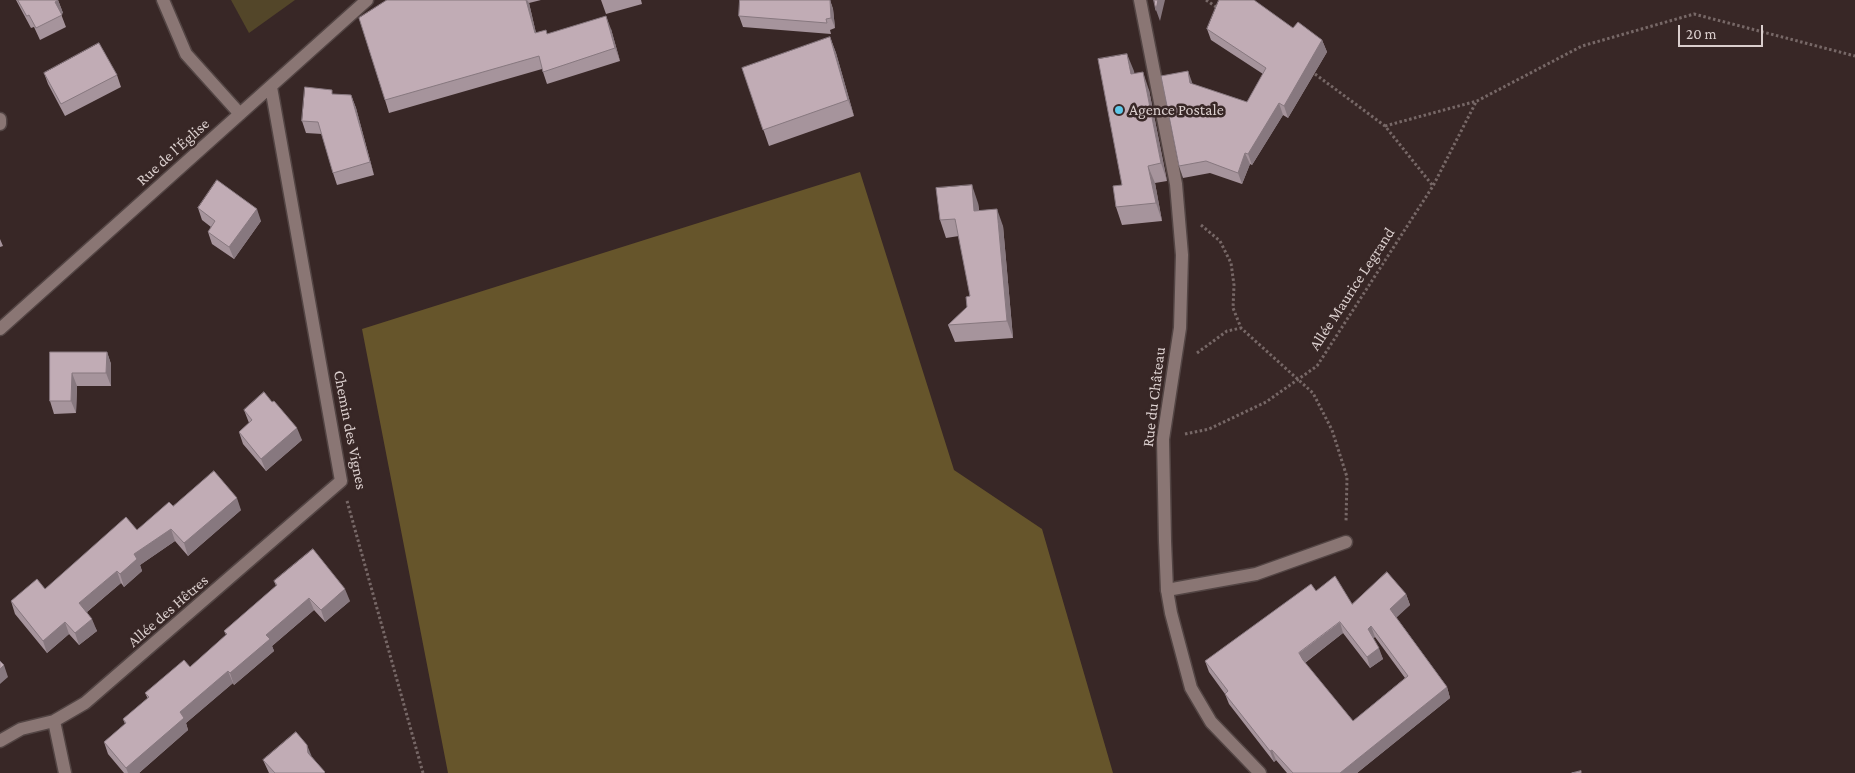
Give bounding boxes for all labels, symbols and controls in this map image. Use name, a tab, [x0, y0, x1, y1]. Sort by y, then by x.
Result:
scale bar	[1680, 15, 1765, 47]
text: 20 m	[1686, 26, 1717, 42]
place label: Agence Postale	[1129, 100, 1224, 120]
marker: Agence Postale	[1113, 104, 1125, 116]
street label: Rue de l'Église	[133, 114, 213, 190]
street label: Allée Maurice Legrand	[1305, 224, 1399, 354]
street label: Rue du Château	[1138, 346, 1170, 448]
street label: Chemin des Vignes	[329, 369, 371, 491]
street label: Allée des Hêtres	[124, 571, 212, 651]

